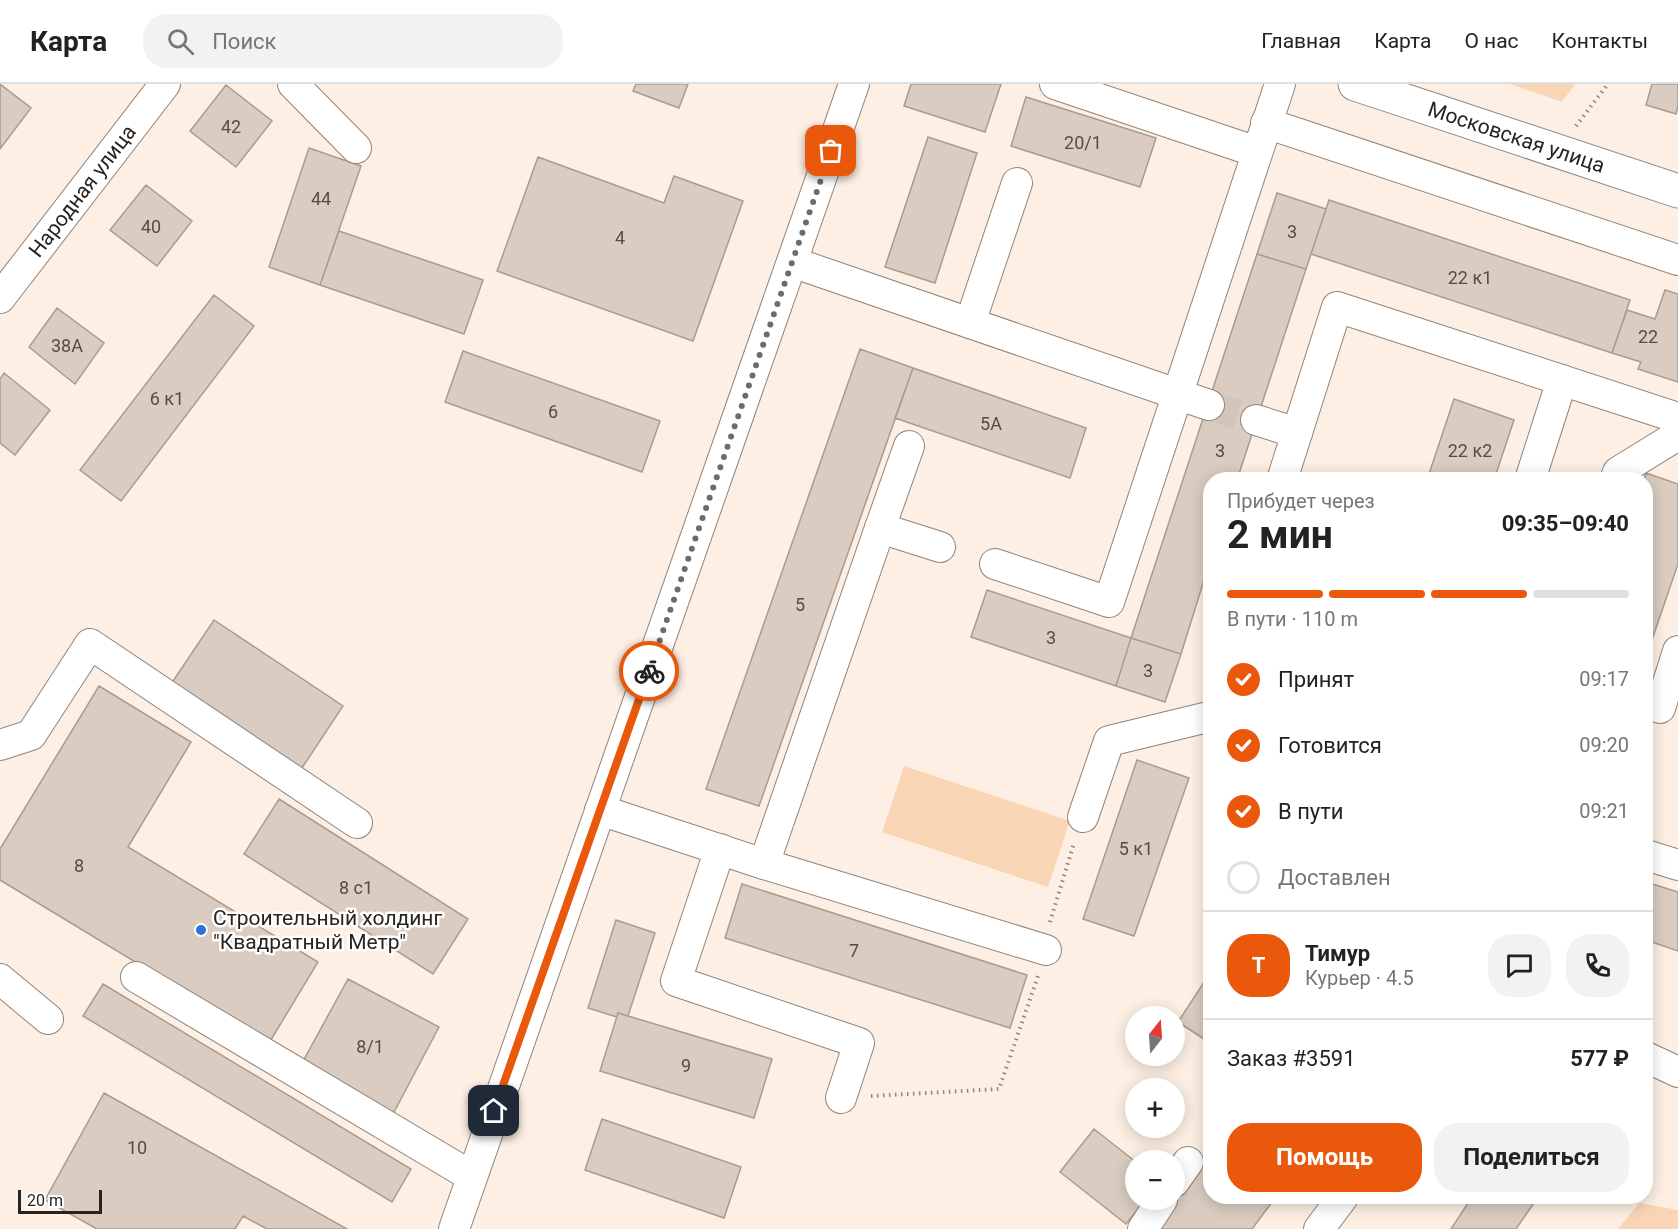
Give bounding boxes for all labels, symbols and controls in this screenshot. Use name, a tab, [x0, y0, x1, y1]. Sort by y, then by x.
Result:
search box	[143, 14, 563, 68]
text: Карта	[30, 25, 107, 58]
icon: search	[164, 25, 197, 58]
text: Поиск	[212, 29, 277, 54]
text: Главная	[1261, 29, 1341, 53]
text: Карта	[1374, 29, 1431, 53]
text: О нас	[1464, 29, 1519, 53]
text: Контакты	[1552, 29, 1648, 53]
street label: Московская улица	[1425, 97, 1608, 178]
house number: 42	[221, 116, 241, 137]
street label: Народная улица	[24, 120, 141, 262]
pin	[805, 125, 856, 176]
house number: 20/1	[1064, 132, 1102, 153]
icon: bag	[814, 134, 847, 167]
house number: 44	[311, 188, 331, 209]
house number: 40	[141, 216, 161, 237]
house number: 3	[1287, 221, 1297, 242]
house number: 4	[615, 227, 625, 248]
house number: 22 к1	[1448, 267, 1492, 288]
house number: 22	[1638, 326, 1658, 347]
house number: 38А	[51, 335, 83, 356]
house number: 6 к1	[150, 388, 184, 409]
house number: 6	[548, 401, 558, 422]
house number: 5А	[980, 413, 1002, 434]
house number: 3	[1215, 440, 1225, 461]
house number: 22 к2	[1448, 440, 1492, 461]
text: Прибудет через	[1227, 489, 1375, 513]
text: 09:35–09:40	[1502, 511, 1629, 536]
text: 2 мин	[1227, 512, 1333, 558]
house number: 5	[795, 594, 805, 615]
text: В пути · 110 m	[1227, 607, 1358, 631]
house number: 3	[1046, 627, 1056, 648]
courier	[619, 641, 679, 701]
icon: bike	[633, 655, 666, 688]
house number: 3	[1143, 660, 1153, 681]
icon: check	[1227, 663, 1260, 696]
text: Принят	[1278, 667, 1354, 692]
text: 09:17	[1579, 667, 1629, 691]
icon: check	[1227, 729, 1260, 762]
text: Готовится	[1278, 733, 1382, 758]
text: 09:20	[1579, 733, 1629, 757]
icon: check	[1227, 795, 1260, 828]
text: В пути	[1278, 799, 1344, 824]
text: 09:21	[1579, 799, 1629, 823]
house number: 5 к1	[1119, 838, 1153, 859]
house number: 8	[74, 855, 84, 876]
text: Доставлен	[1278, 865, 1391, 890]
house number: 8 с1	[339, 877, 373, 898]
place label: Строительный холдинг "Квадратный Метр"	[213, 906, 442, 954]
marker: Строительный холдинг "Квадратный Метр"	[194, 923, 208, 937]
button: chat	[1488, 934, 1551, 997]
button: phone	[1566, 934, 1629, 997]
house number: 7	[849, 940, 859, 961]
text: Тимур	[1305, 941, 1370, 966]
text: Т	[1252, 953, 1265, 978]
text: Курьер · 4.5	[1305, 966, 1414, 990]
north arrow	[1125, 1006, 1185, 1066]
map controls	[1125, 1006, 1185, 1210]
house number: 8/1	[356, 1036, 384, 1057]
text: Заказ #3591	[1227, 1046, 1356, 1071]
text: 577 ₽	[1570, 1046, 1629, 1071]
house number: 9	[681, 1055, 691, 1076]
button: +	[1125, 1078, 1185, 1138]
pin	[468, 1085, 519, 1136]
icon: home	[477, 1094, 510, 1127]
button: Помощь	[1227, 1123, 1422, 1192]
button: Поделиться	[1434, 1123, 1629, 1192]
house number: 10	[127, 1137, 147, 1158]
button: −	[1125, 1150, 1185, 1210]
scale bar	[18, 1187, 102, 1214]
text: 20 m	[27, 1191, 63, 1210]

